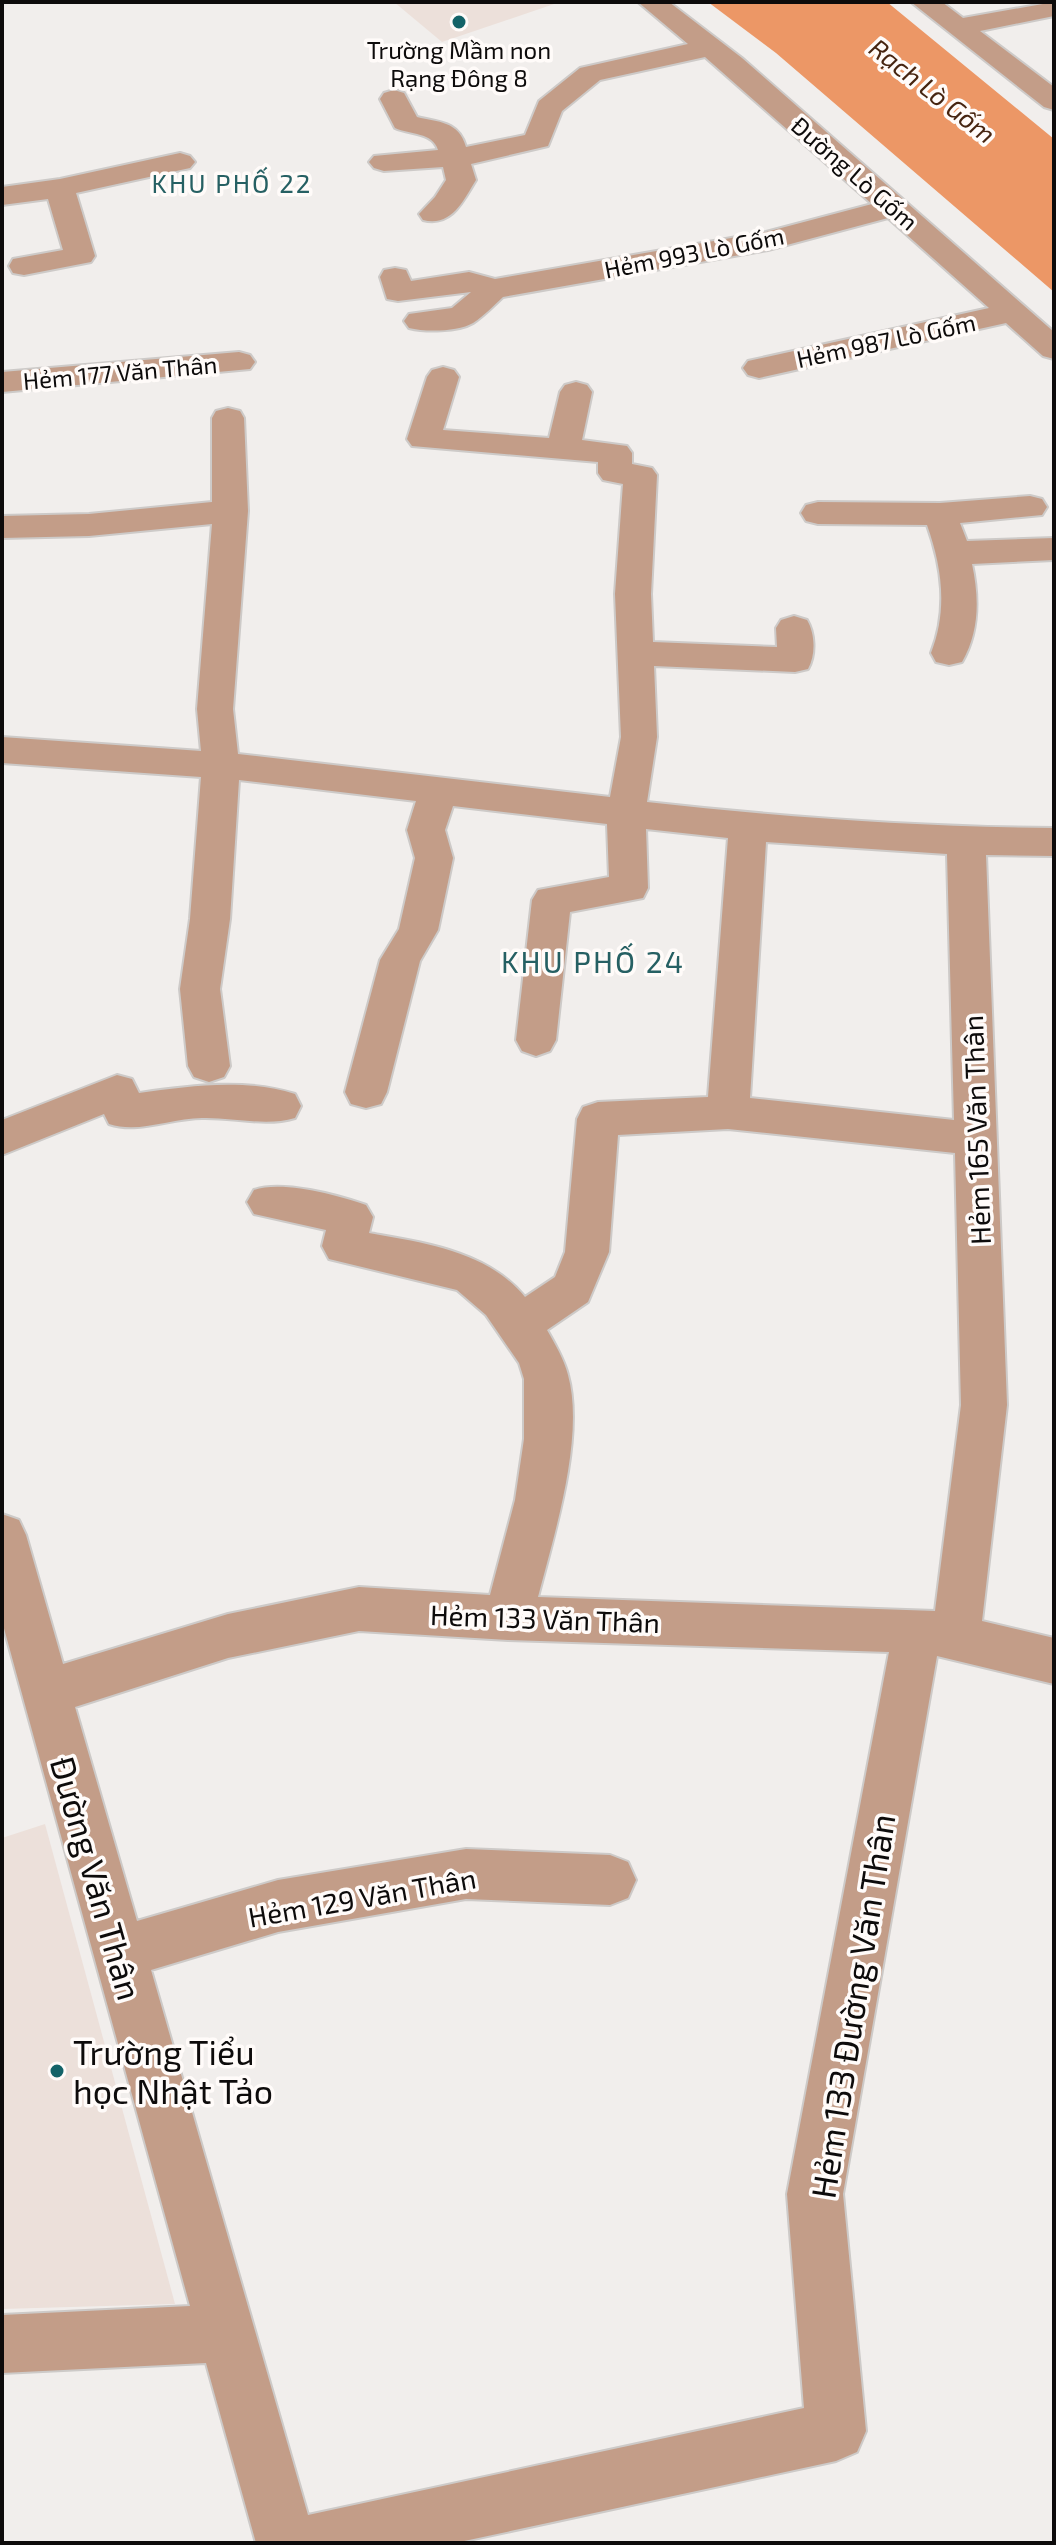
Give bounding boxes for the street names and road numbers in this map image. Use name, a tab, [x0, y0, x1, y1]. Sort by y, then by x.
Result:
street label: Đường Lò Gốm	[786, 110, 924, 236]
street label: Hẻm 993 Lò Gốm	[602, 220, 786, 284]
street label: Hẻm 987 Lò Gốm	[794, 307, 978, 373]
street label: Hẻm 177 Văn Thân	[22, 349, 218, 395]
street label: Hẻm 165 Văn Thân	[955, 1015, 997, 1245]
street label: Hẻm 133 Văn Thân	[429, 1597, 661, 1639]
street label: Đường Văn Thân	[43, 1752, 151, 2004]
street label: Hẻm 133 Đường Văn Thân	[801, 1811, 903, 2201]
street label: Hẻm 129 Văn Thân	[245, 1860, 479, 1934]

